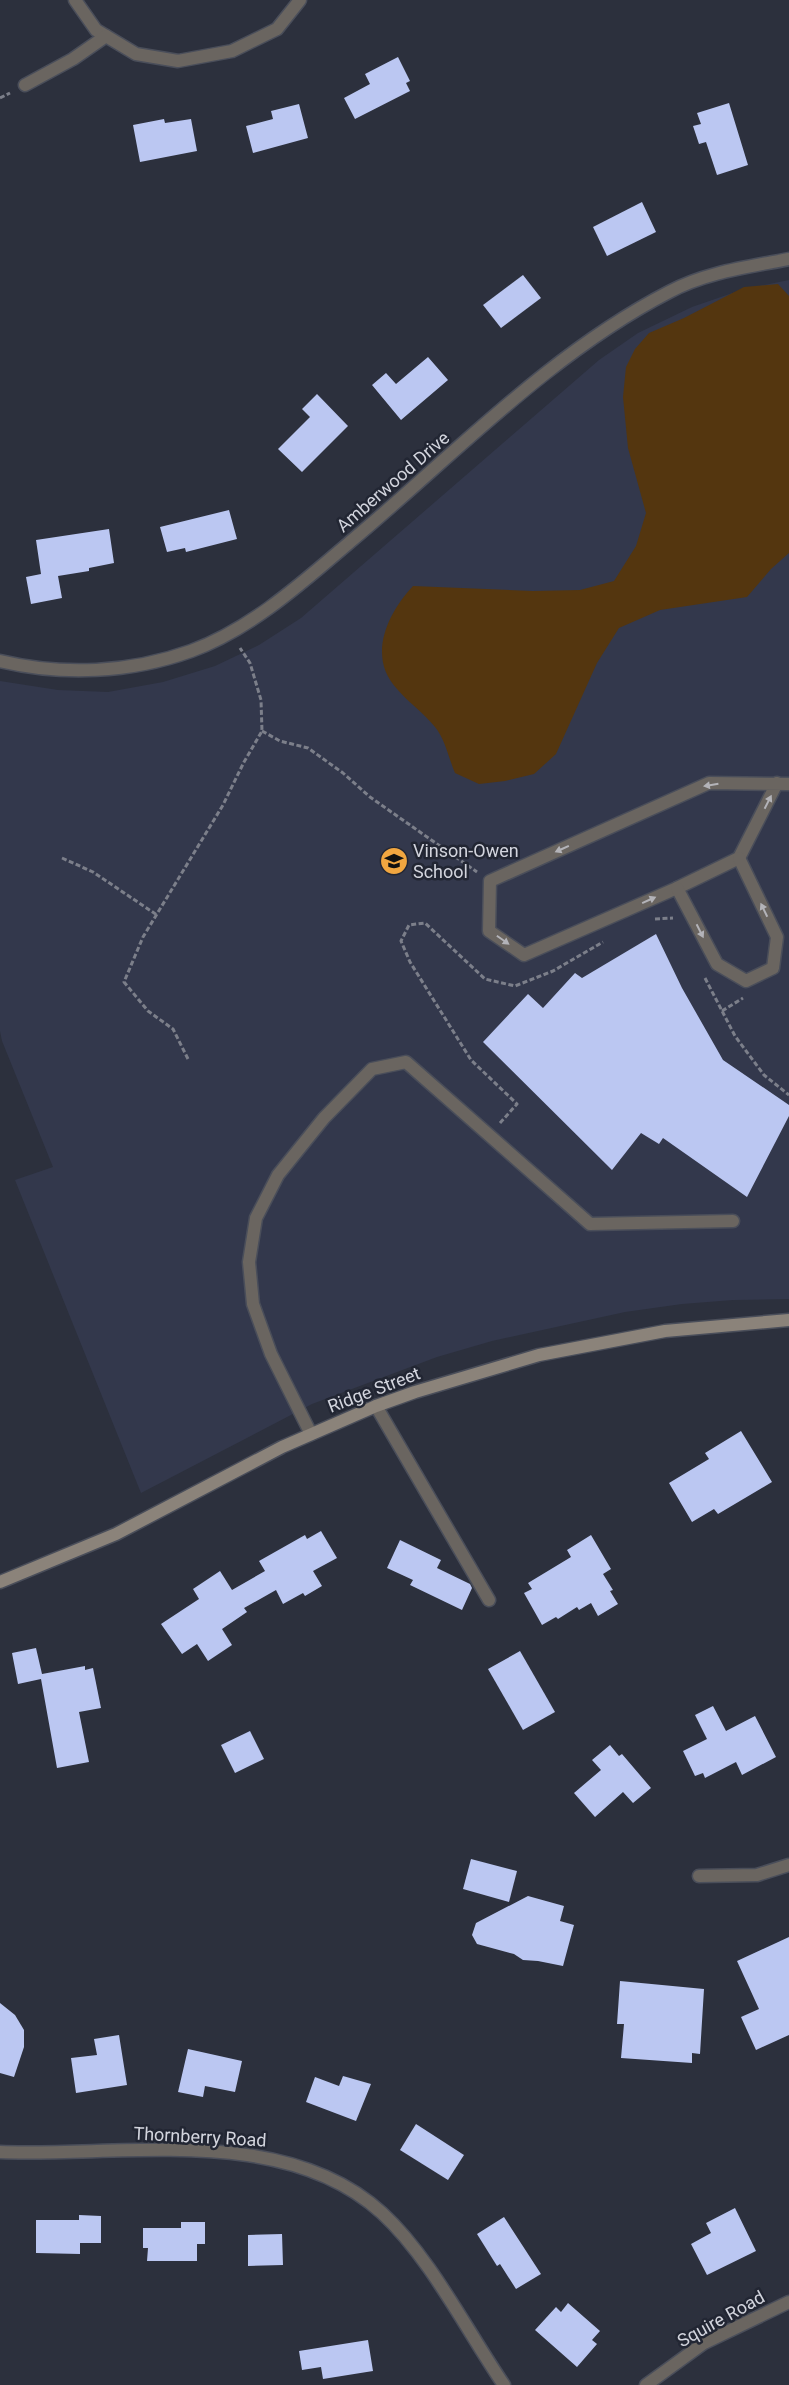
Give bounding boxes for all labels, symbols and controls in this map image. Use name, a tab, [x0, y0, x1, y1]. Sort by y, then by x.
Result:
street label: Amberwood Drive	[332, 427, 453, 536]
one-way arrow	[703, 781, 719, 789]
one-way arrow	[764, 794, 772, 809]
place label: Vinson-Owen School	[413, 840, 519, 882]
one-way arrow	[555, 845, 569, 853]
school or university icon: Vinson-Owen School	[379, 846, 409, 876]
one-way arrow	[642, 896, 656, 904]
one-way arrow	[760, 903, 768, 917]
one-way arrow	[696, 924, 704, 939]
one-way arrow	[496, 935, 510, 945]
street label: Ridge Street	[325, 1362, 423, 1417]
street label: Thornberry Road	[133, 2123, 267, 2150]
street label: Squire Road	[673, 2286, 768, 2351]

